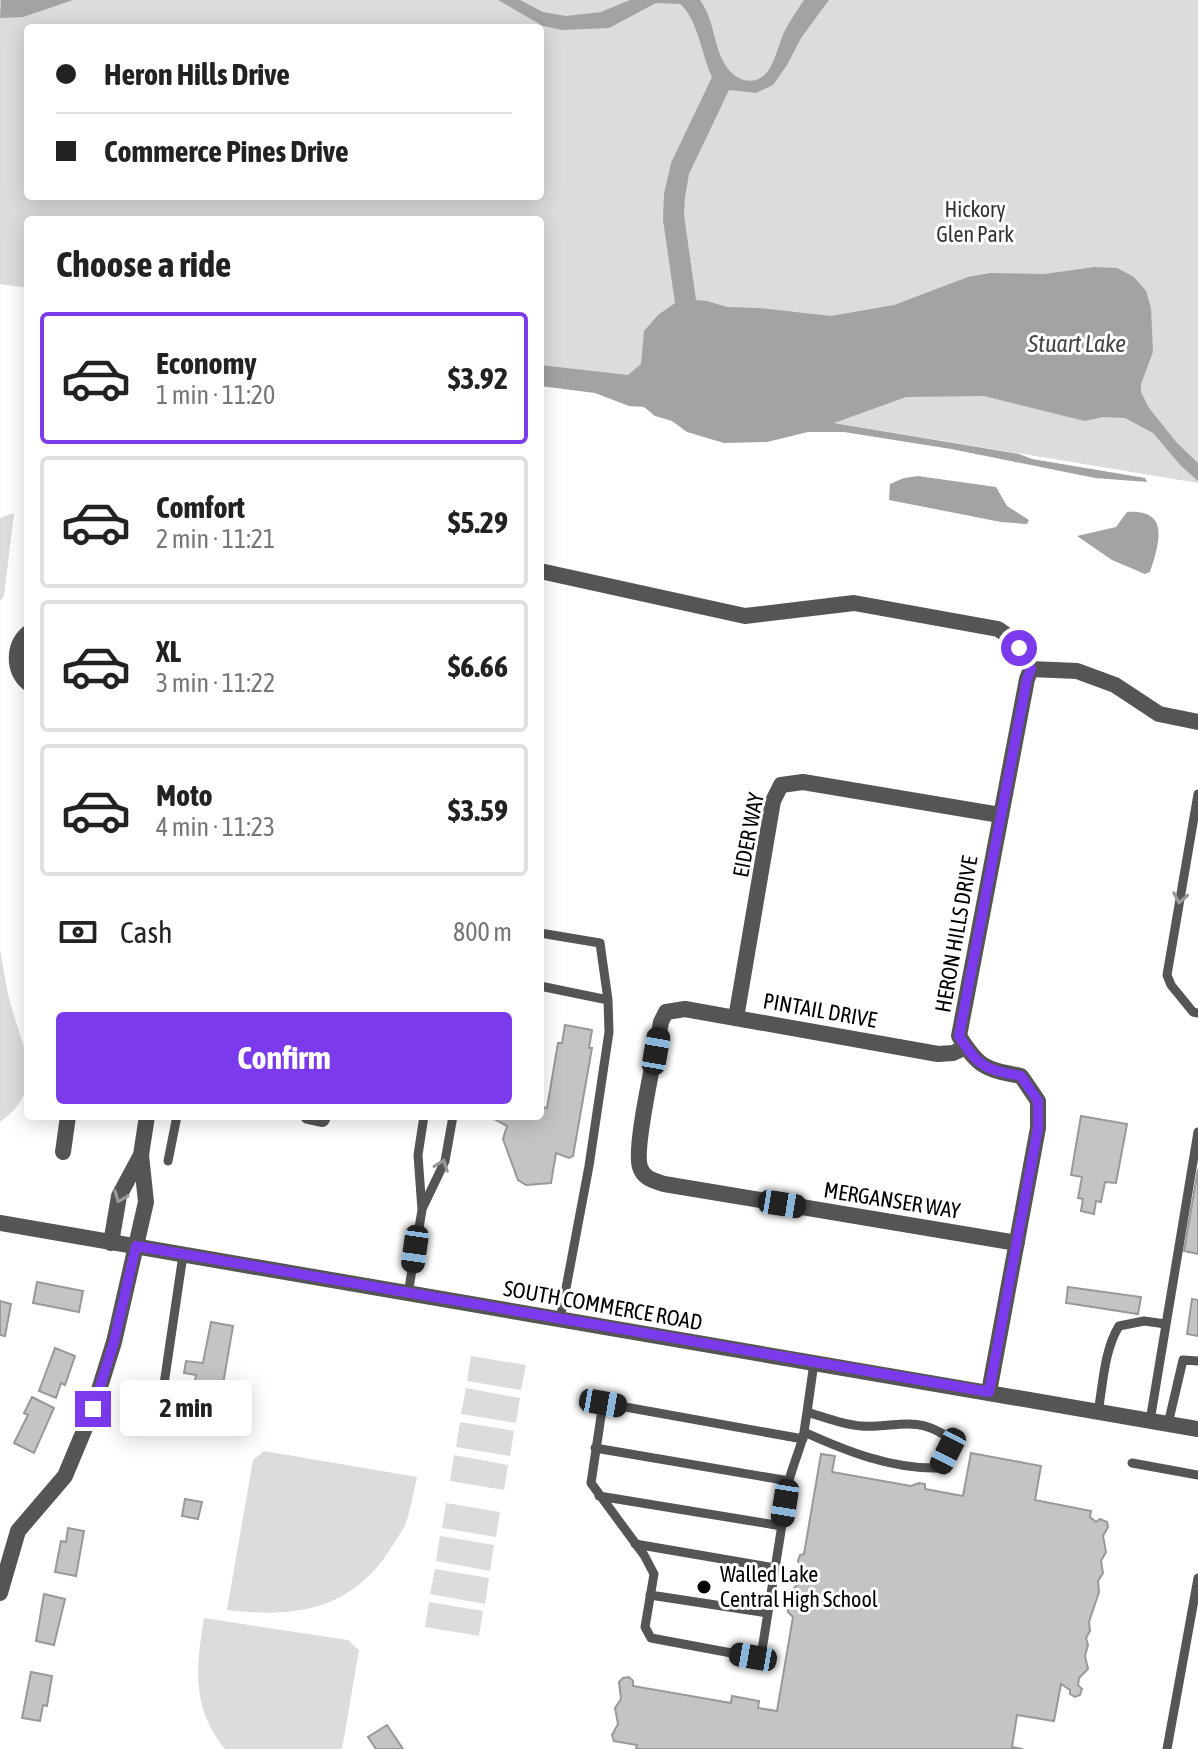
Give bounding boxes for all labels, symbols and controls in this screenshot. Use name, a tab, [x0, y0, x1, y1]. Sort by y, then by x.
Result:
text: Heron Hills Drive	[104, 57, 290, 91]
text: Commerce Pines Drive	[104, 134, 349, 168]
park label: Hickory Glen Park	[936, 196, 1014, 247]
text: Choose a ride	[56, 243, 231, 285]
water label: Stuart Lake	[1027, 330, 1126, 357]
icon: car	[60, 342, 132, 414]
text: Economy	[156, 346, 257, 380]
text: $3.92	[448, 361, 508, 395]
text: 1 min · 11:20	[156, 380, 275, 410]
icon: car	[60, 486, 132, 558]
text: Comfort	[156, 490, 245, 524]
text: $5.29	[448, 505, 508, 539]
text: 2 min · 11:21	[156, 524, 275, 554]
icon: car	[60, 630, 132, 702]
route start	[1001, 630, 1037, 666]
text: XL	[156, 634, 181, 668]
text: $6.66	[448, 649, 508, 683]
text: 3 min · 11:22	[156, 668, 275, 698]
icon: car	[60, 774, 132, 846]
text: Moto	[156, 778, 213, 812]
street label: EIDER WAY	[727, 790, 769, 880]
text: $3.59	[448, 793, 508, 827]
text: 4 min · 11:23	[156, 812, 275, 842]
street label: HERON HILLS DRIVE	[929, 853, 983, 1014]
one-way arrow	[1173, 892, 1190, 905]
icon: cash	[56, 910, 100, 954]
text: Cash	[120, 915, 173, 949]
text: 800 m	[453, 917, 512, 947]
street label: PINTAIL DRIVE	[761, 987, 880, 1033]
button: Confirm	[56, 1012, 512, 1104]
car	[640, 1025, 672, 1077]
one-way arrow	[432, 1159, 449, 1173]
street label: MERGANSER WAY	[822, 1176, 962, 1224]
car	[756, 1188, 808, 1220]
one-way arrow	[113, 1189, 130, 1203]
car	[400, 1224, 430, 1274]
street label: SOUTH COMMERCE ROAD	[502, 1275, 704, 1335]
callout: 2 min	[121, 1381, 253, 1437]
car	[577, 1387, 629, 1419]
route end	[75, 1391, 111, 1427]
text: 2 min	[159, 1393, 213, 1423]
car	[926, 1424, 970, 1478]
car	[769, 1477, 801, 1529]
place label: Walled Lake Central High School	[720, 1561, 878, 1612]
marker: Walled Lake Central High School	[695, 1578, 713, 1596]
car	[727, 1641, 779, 1673]

